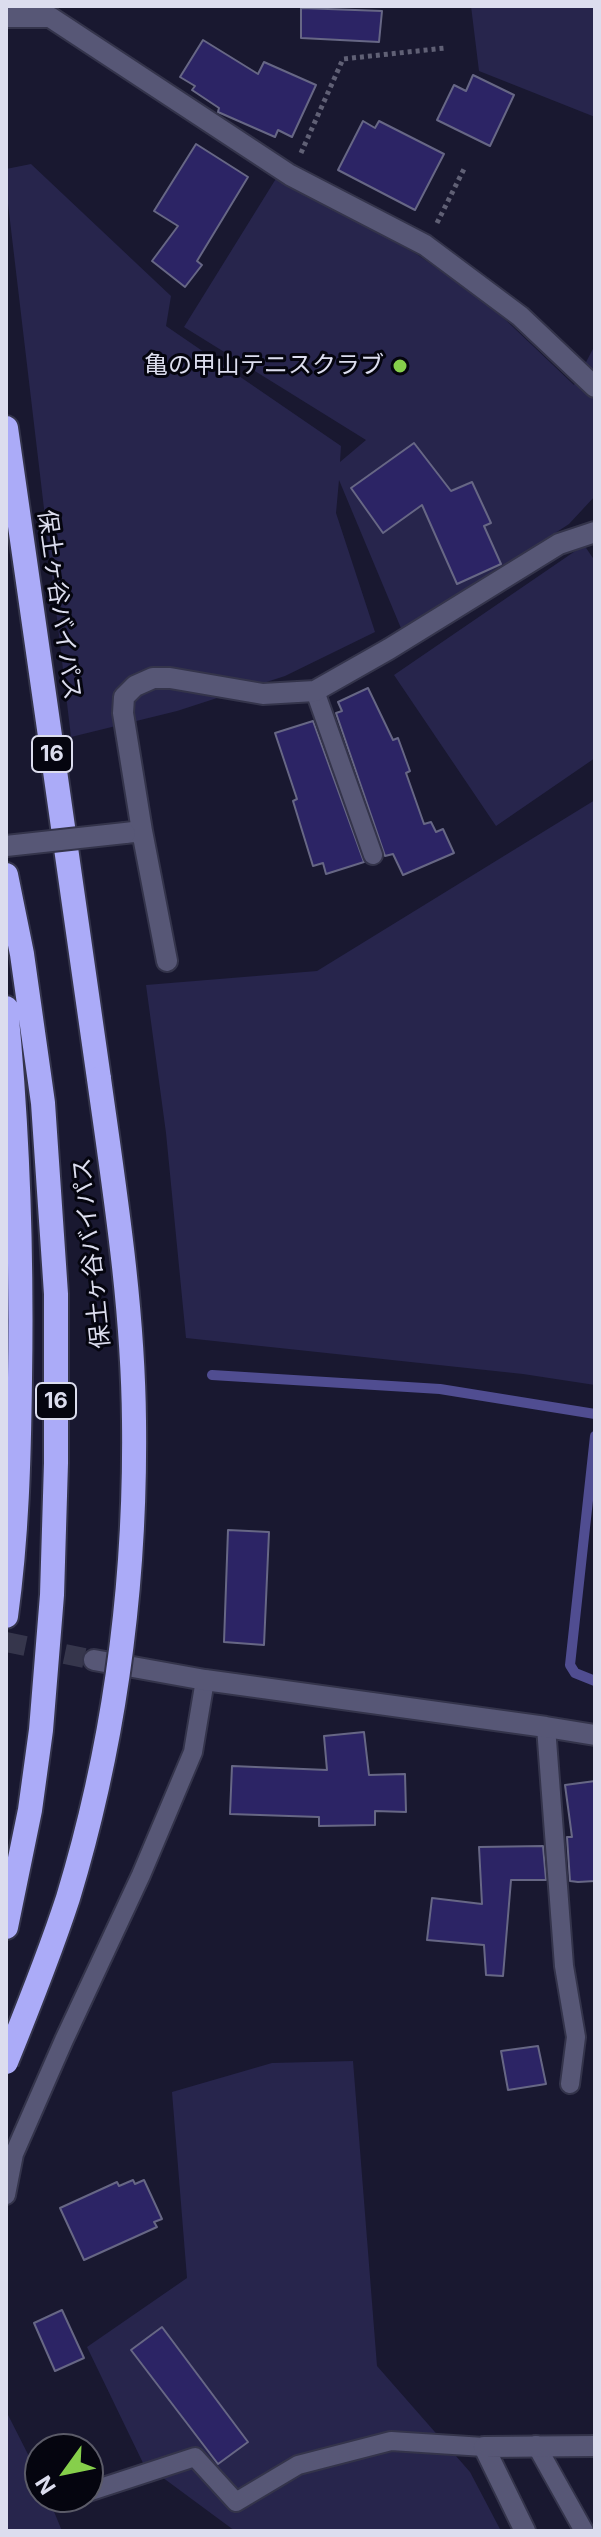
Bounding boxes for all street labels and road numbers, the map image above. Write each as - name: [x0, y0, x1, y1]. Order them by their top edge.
- street label: 保土ヶ谷バイパス: [31, 508, 87, 702]
- road number: 16: [32, 736, 72, 772]
- street label: 保土ヶ谷バイパス: [68, 1156, 116, 1350]
- road number: 16: [36, 1383, 76, 1419]

